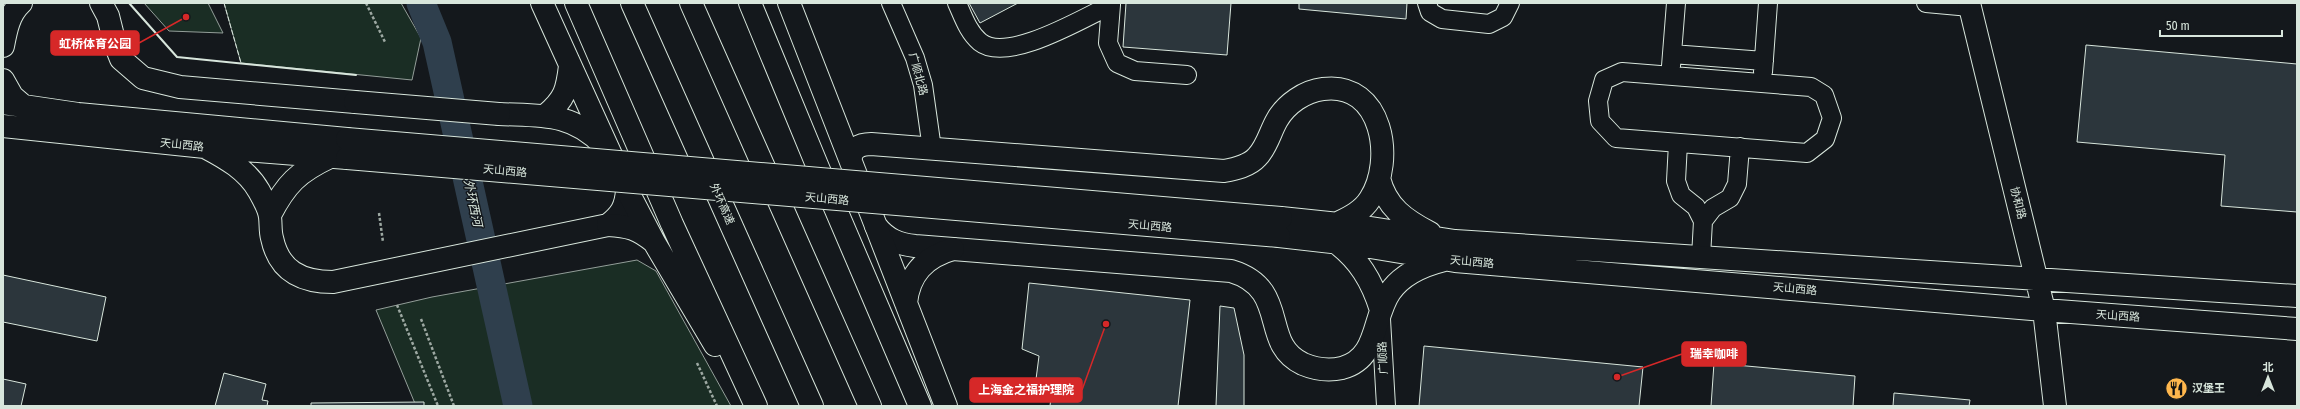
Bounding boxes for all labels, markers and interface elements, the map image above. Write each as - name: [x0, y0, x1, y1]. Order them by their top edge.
- scale bar: [2160, 12, 2282, 38]
- text: 50 m: [2166, 19, 2190, 33]
- callout: 虹桥体育公园: [51, 31, 139, 55]
- text: 虹桥体育公园: [59, 37, 131, 51]
- street label: 广顺北路: [906, 51, 930, 97]
- street label: 天山西路: [159, 136, 205, 154]
- street label: 天山西路: [483, 163, 527, 179]
- water label: 外环西河: [461, 178, 485, 230]
- street label: 外环高速: [707, 181, 737, 227]
- street label: 协和路: [2008, 185, 2028, 221]
- street label: 天山西路: [805, 191, 849, 207]
- street label: 天山西路: [1128, 218, 1172, 234]
- street label: 天山西路: [1450, 254, 1494, 270]
- street label: 天山西路: [1773, 281, 1817, 297]
- street label: 天山西路: [2096, 308, 2140, 324]
- street label: 广顺路: [1376, 341, 1390, 375]
- callout: 瑞幸咖啡: [1682, 342, 1746, 366]
- text: 瑞幸咖啡: [1690, 347, 1738, 361]
- north arrow: [2248, 357, 2288, 397]
- text: 北: [2263, 361, 2274, 374]
- restaurant icon: 汉堡王: [2164, 375, 2190, 401]
- callout: 上海金之福护理院: [970, 378, 1082, 402]
- place label: 汉堡王: [2192, 382, 2225, 395]
- text: 上海金之福护理院: [978, 383, 1074, 397]

